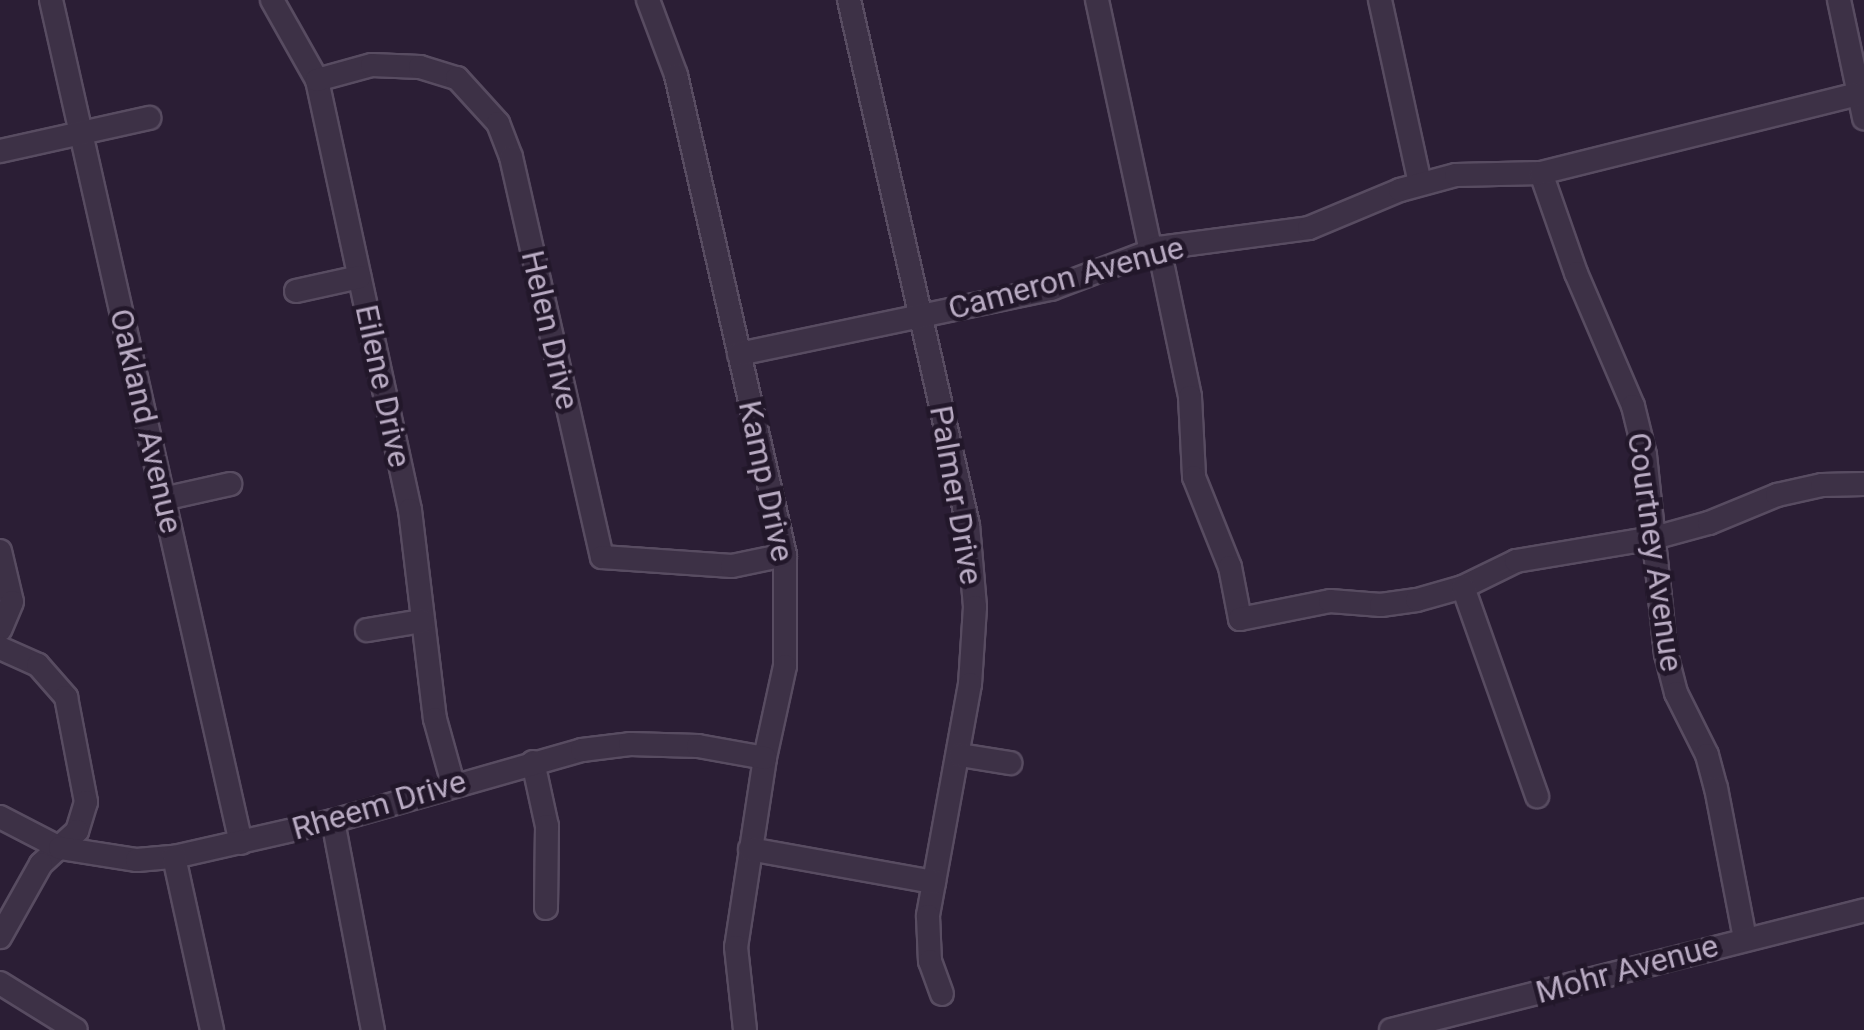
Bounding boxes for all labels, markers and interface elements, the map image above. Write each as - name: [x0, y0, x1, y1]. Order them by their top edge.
- street label: Cameron Avenue: [944, 228, 1188, 328]
- street label: Helen Drive: [513, 247, 587, 413]
- street label: Eilene Drive: [347, 301, 419, 471]
- street label: Oakland Avenue: [102, 305, 190, 537]
- street label: Kamp Drive: [730, 397, 802, 565]
- street label: Palmer Drive: [921, 403, 991, 587]
- street label: Courtney Avenue: [1619, 430, 1691, 674]
- street label: Rheem Drive: [288, 762, 470, 848]
- street label: Mohr Avenue: [1532, 926, 1722, 1012]

